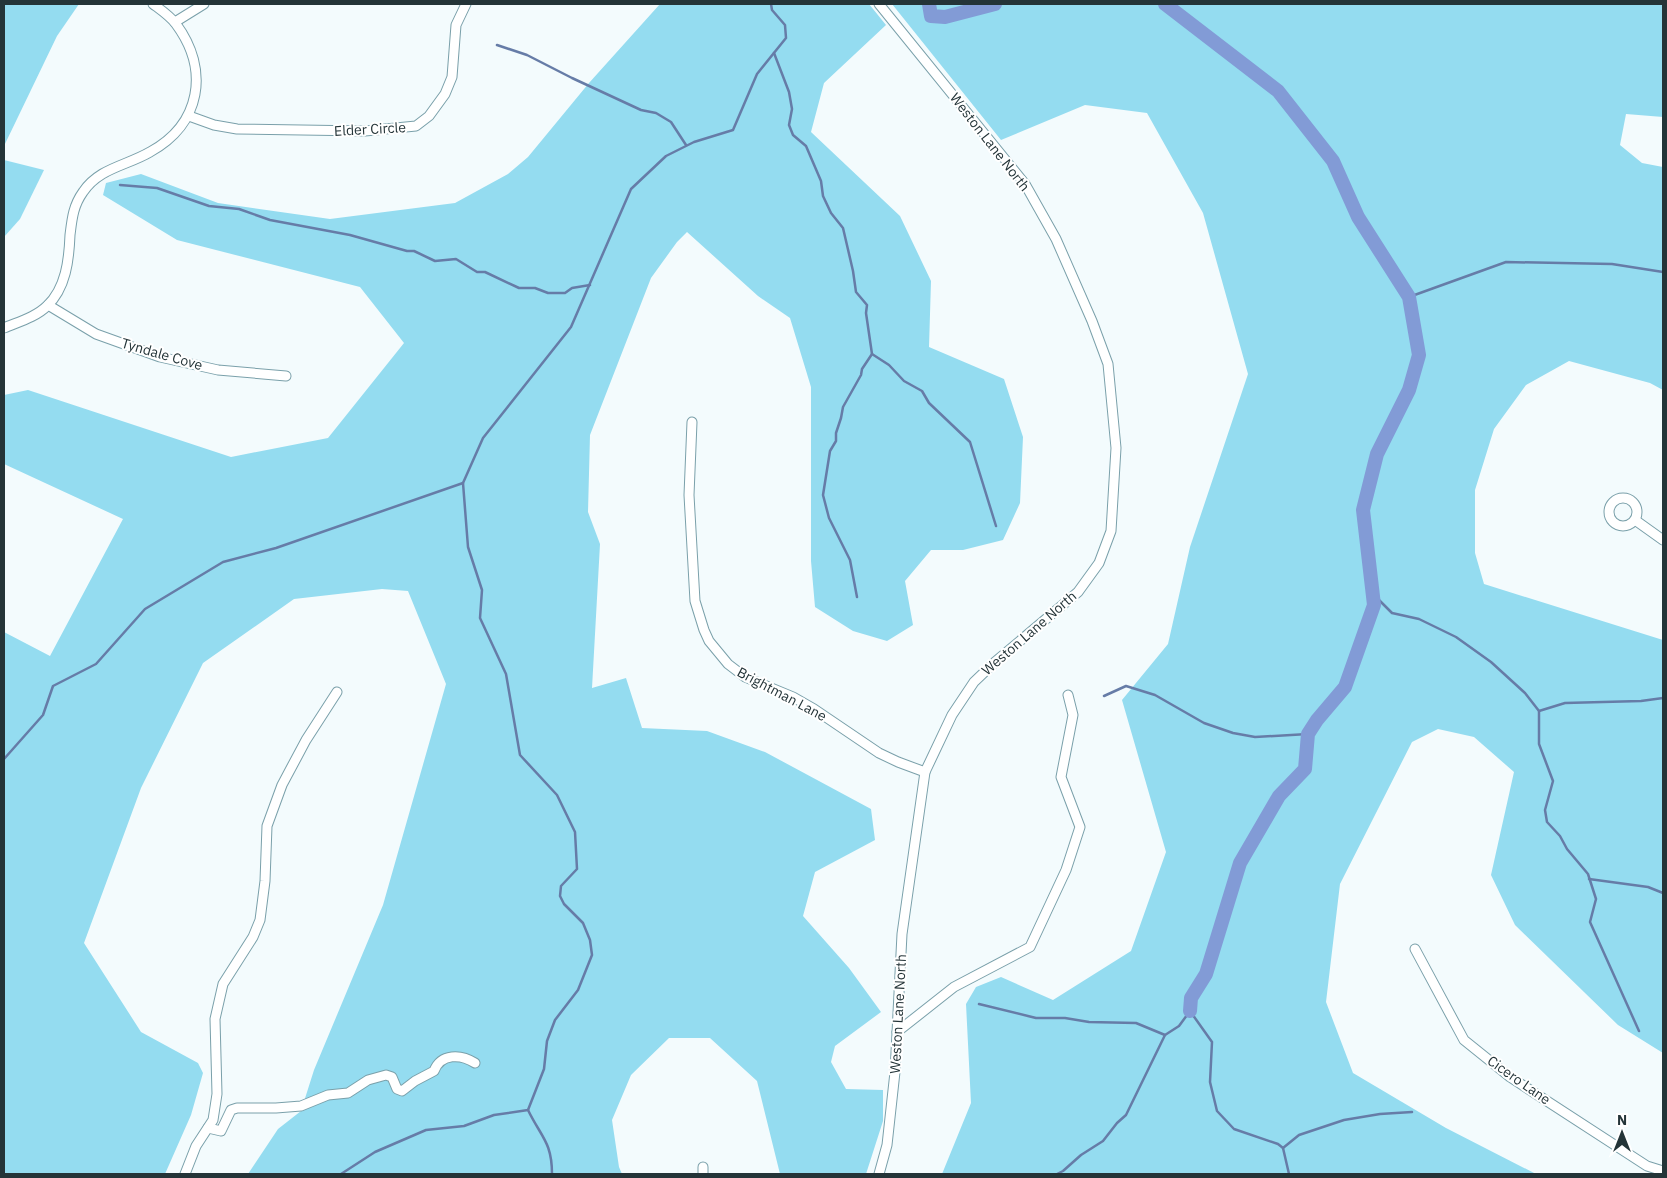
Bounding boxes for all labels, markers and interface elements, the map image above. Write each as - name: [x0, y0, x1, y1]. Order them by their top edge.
- street label: Weston Lane North: [946, 89, 1034, 195]
- street label: Elder Circle: [334, 118, 407, 140]
- street label: Tyndale Cove: [119, 334, 205, 374]
- street label: Weston Lane North: [978, 587, 1080, 679]
- street label: Brightman Lane: [734, 663, 830, 725]
- street label: Weston Lane North: [886, 954, 910, 1074]
- street label: Cicero Lane: [1484, 1052, 1554, 1109]
- north arrow: [1597, 1108, 1647, 1158]
- text: N: [1617, 1111, 1627, 1129]

